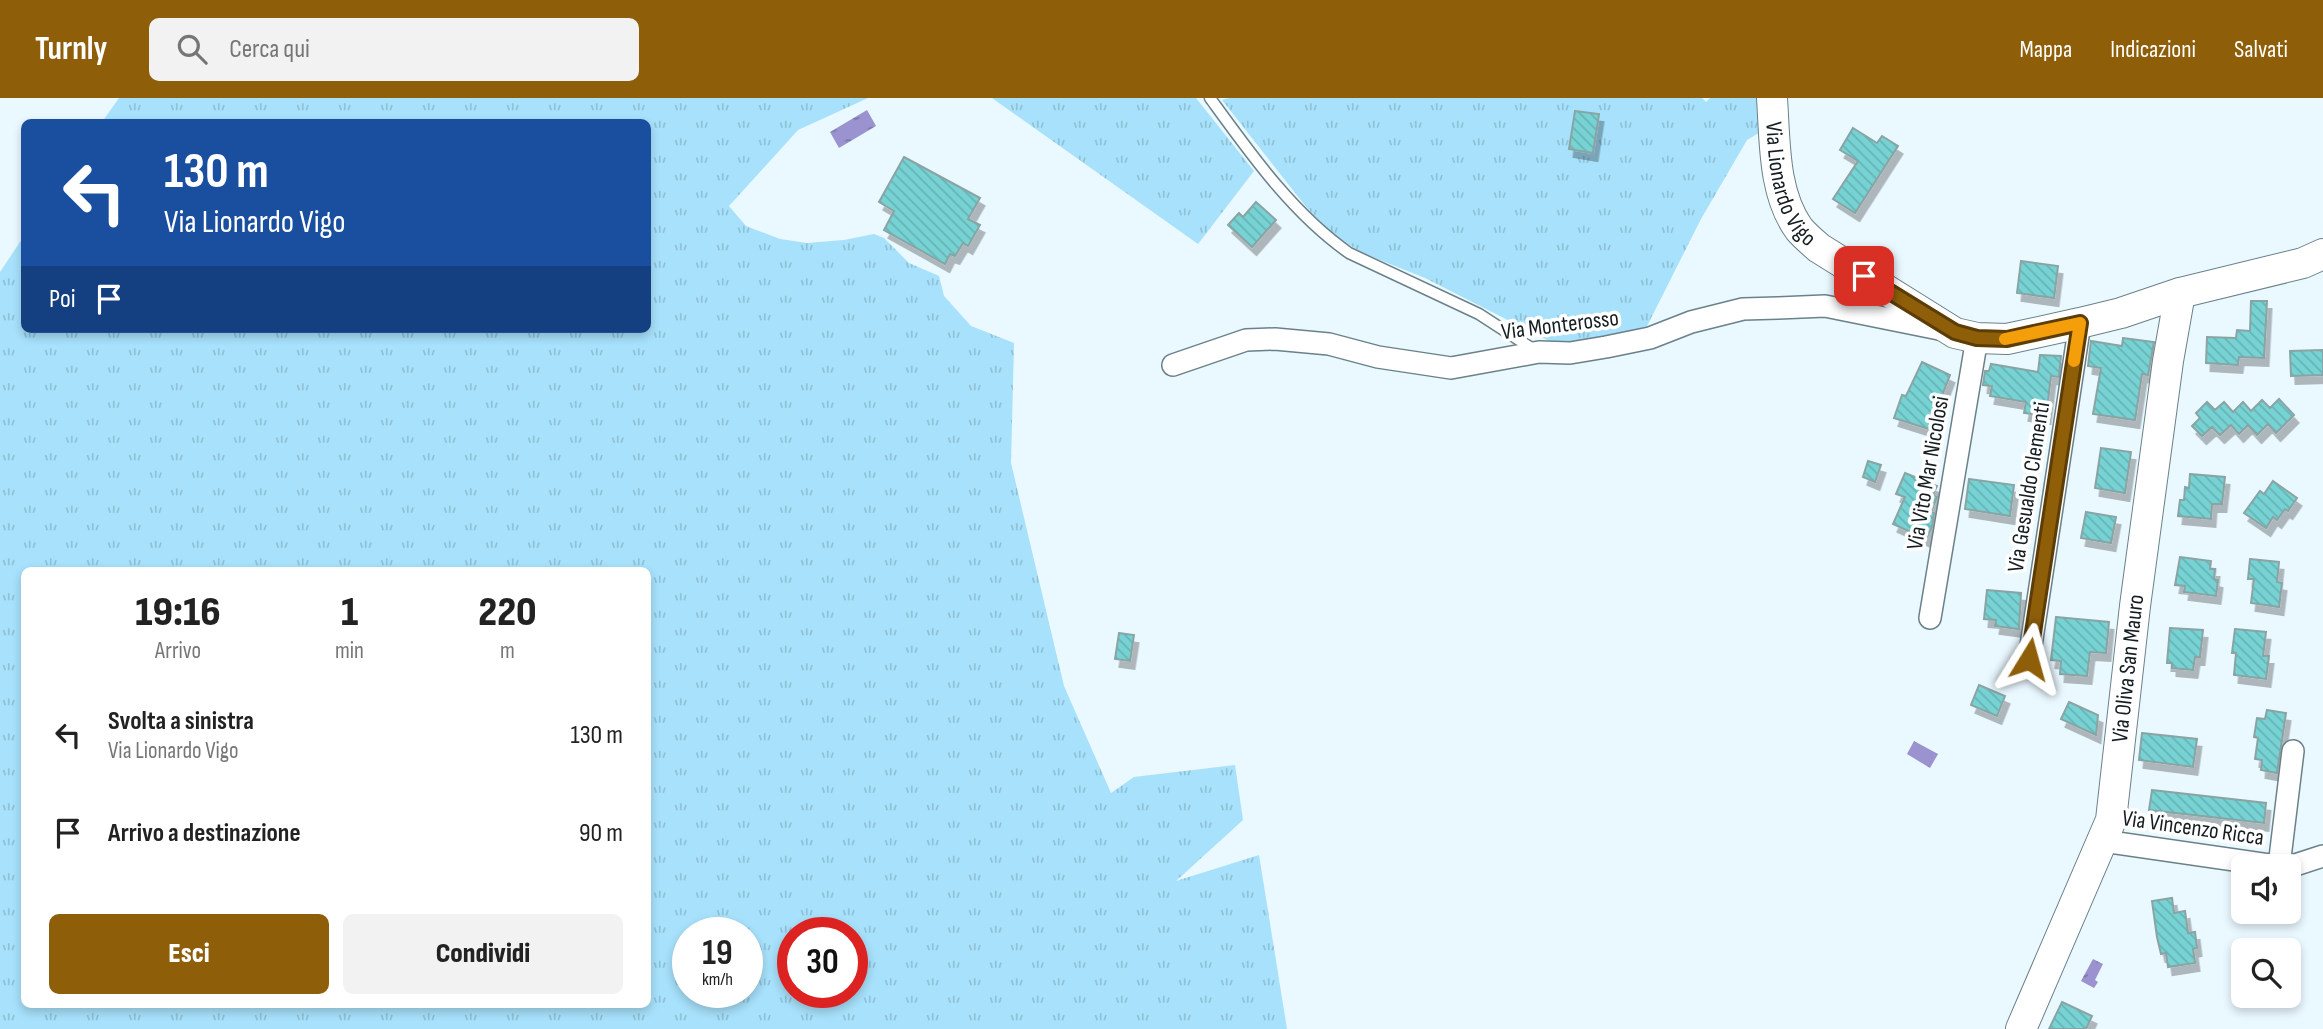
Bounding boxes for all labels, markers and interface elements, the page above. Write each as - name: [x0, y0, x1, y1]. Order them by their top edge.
- search box: [149, 18, 639, 81]
- text: Turnly: [35, 29, 107, 69]
- icon: search: [173, 30, 211, 68]
- text: Cerca qui: [229, 34, 310, 65]
- text: Mappa: [2020, 35, 2072, 64]
- text: Indicazioni: [2110, 35, 2196, 64]
- text: Salvati: [2234, 35, 2288, 64]
- street label: Via Lionardo Vigo: [1759, 121, 1822, 252]
- text: 130 m: [164, 143, 269, 202]
- icon: left: [49, 147, 140, 238]
- text: Via Lionardo Vigo: [164, 203, 346, 242]
- pin: [1834, 246, 1894, 306]
- icon: arrive: [1845, 257, 1883, 295]
- icon: arrive: [90, 280, 128, 318]
- text: Poi: [49, 284, 76, 315]
- street label: Via Monterosso: [1500, 304, 1620, 346]
- street label: Via Vito Mar Nicolosi: [1901, 394, 1955, 552]
- street label: Via Gesualdo Clementi: [2002, 400, 2056, 574]
- text: 19:16: [135, 587, 221, 638]
- text: 1: [341, 587, 358, 638]
- text: 220: [478, 587, 537, 638]
- street label: Via Oliva San Mauro: [2106, 593, 2150, 744]
- position arrow: [1992, 622, 2066, 696]
- text: Arrivo: [155, 637, 201, 665]
- text: min: [335, 637, 364, 665]
- text: m: [500, 637, 515, 665]
- text: Svolta a sinistra: [108, 706, 254, 737]
- icon: left: [49, 716, 87, 754]
- text: 130 m: [571, 720, 623, 751]
- text: Via Lionardo Vigo: [108, 737, 238, 765]
- street label: Via Vincenzo Ricca: [2120, 804, 2266, 852]
- icon: arrive: [49, 814, 87, 852]
- text: Arrivo a destinazione: [108, 818, 301, 849]
- text: 90 m: [579, 818, 623, 849]
- map controls: [2231, 854, 2301, 1008]
- button: sound: [2231, 854, 2301, 924]
- button: Esci: [49, 914, 329, 994]
- button: Condividi: [343, 914, 623, 994]
- speed limit sign: 30: [777, 917, 868, 1008]
- text: 19: [702, 932, 733, 975]
- button: search: [2231, 938, 2301, 1008]
- text: km/h: [702, 969, 733, 990]

